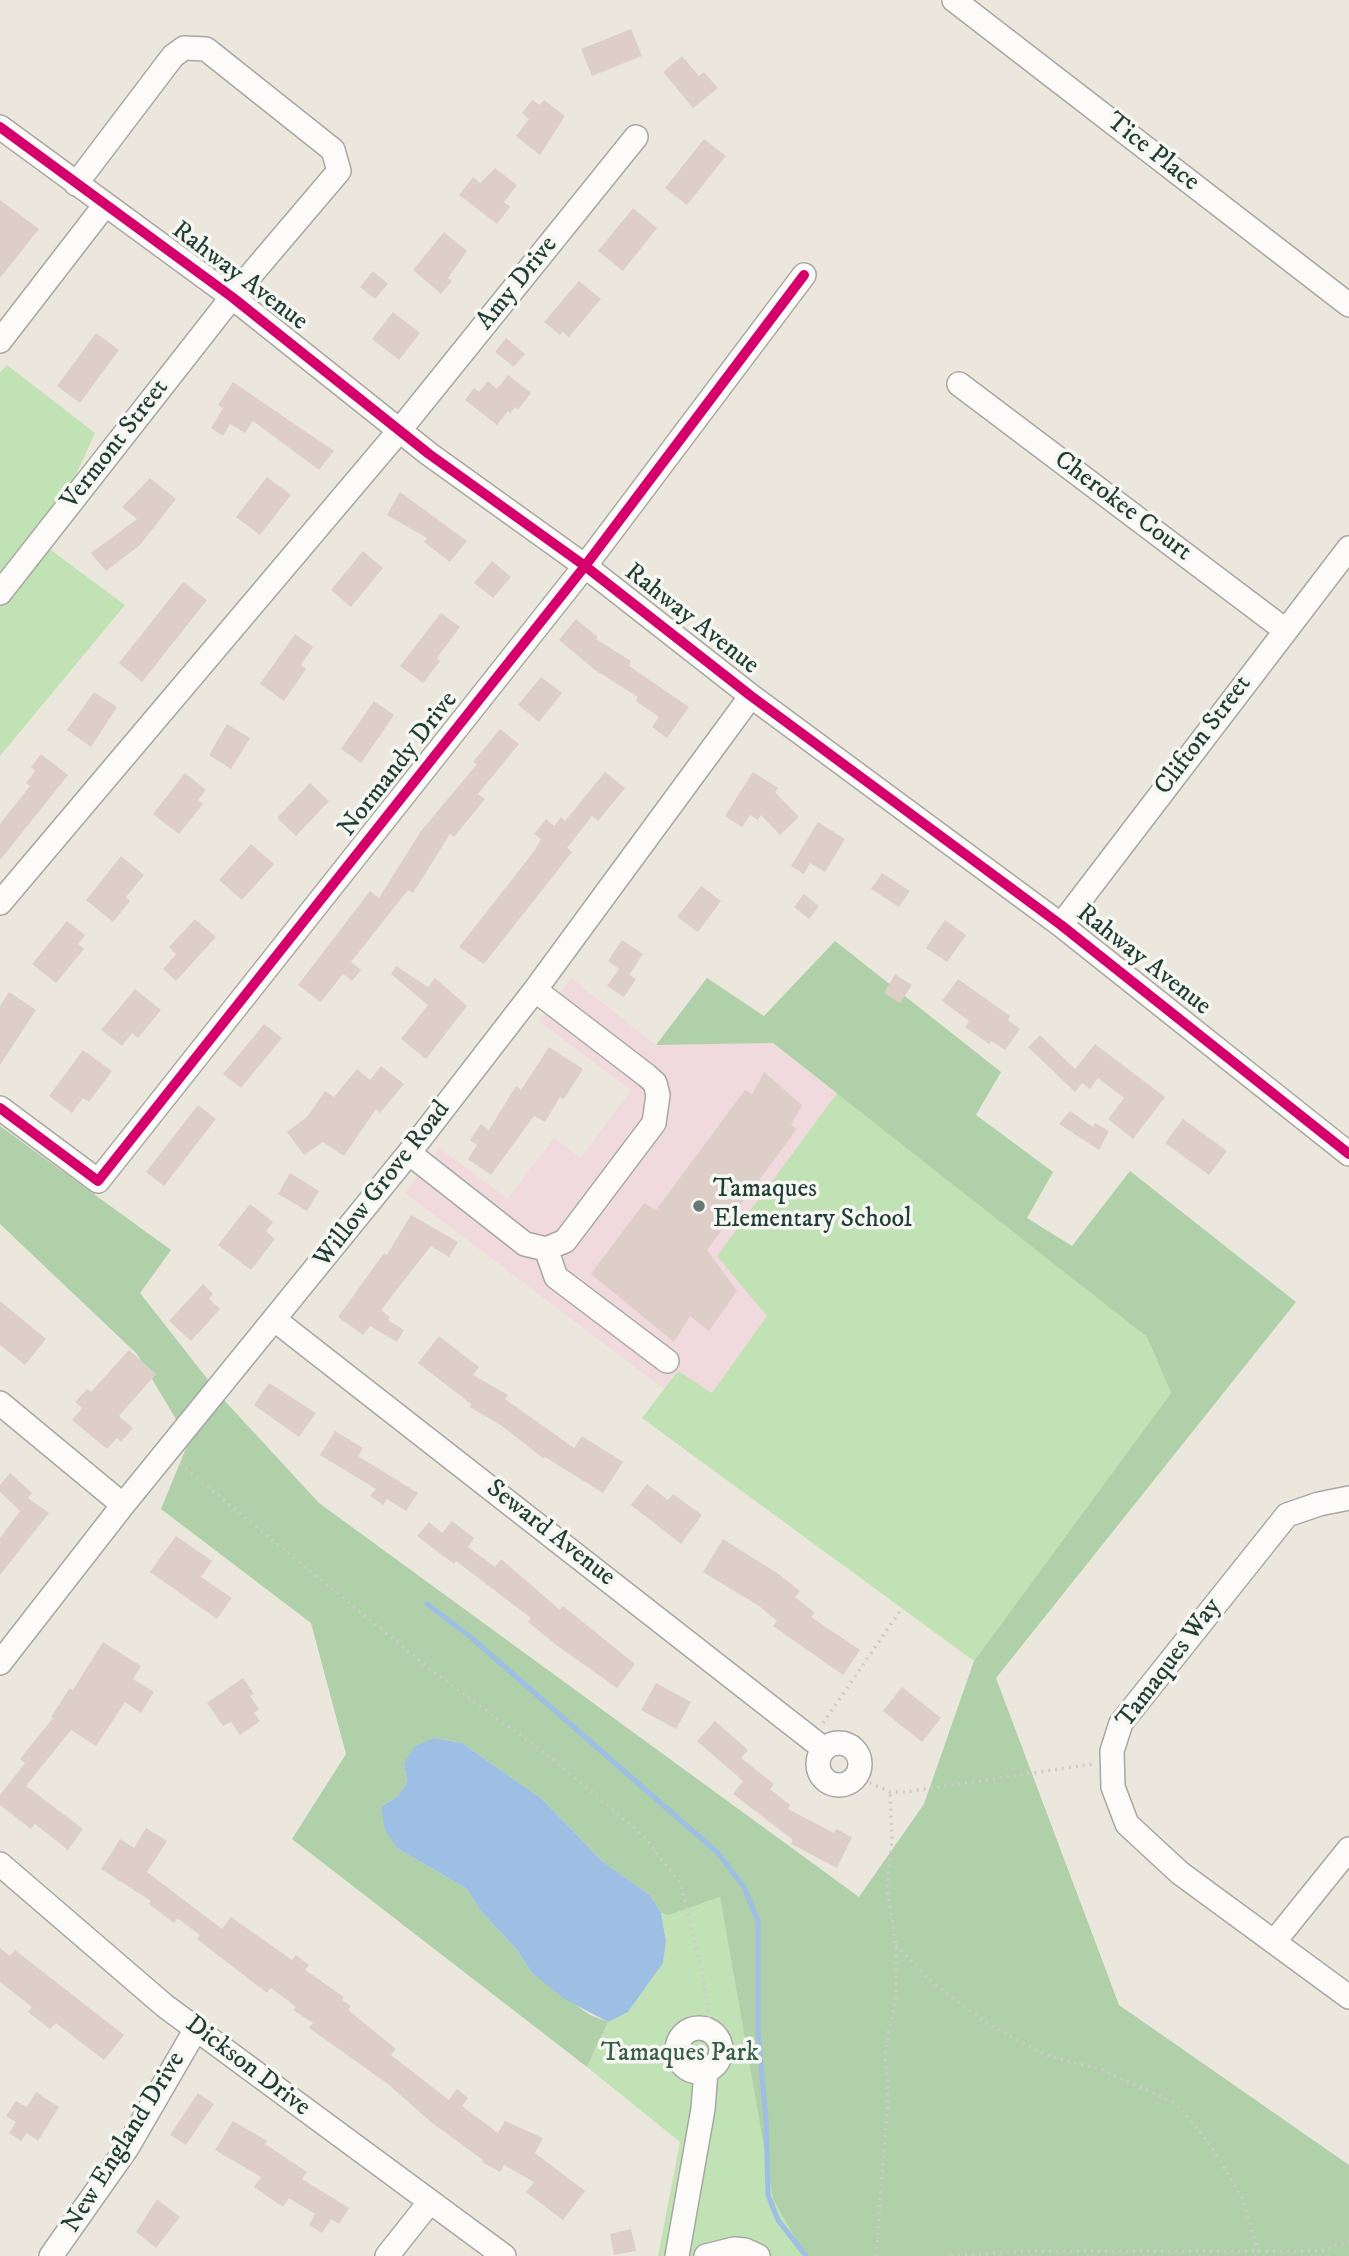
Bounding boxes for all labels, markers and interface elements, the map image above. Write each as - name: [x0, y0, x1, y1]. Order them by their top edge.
- street label: Tice Place: [1099, 107, 1205, 199]
- street label: Rahway Avenue: [165, 216, 313, 338]
- street label: Amy Drive: [471, 231, 565, 337]
- street label: Vermont Street: [56, 374, 176, 516]
- street label: Cherokee Court: [1047, 445, 1197, 569]
- street label: Rahway Avenue: [617, 558, 765, 682]
- street label: Clifton Street: [1149, 670, 1259, 802]
- street label: Normandy Drive: [333, 686, 465, 844]
- street label: Rahway Avenue: [1069, 899, 1217, 1023]
- street label: Willow Grove Road: [308, 1095, 458, 1275]
- place label: Tamaques Elementary School: [713, 1175, 912, 1236]
- marker: Tamaques Elementary School: [691, 1198, 707, 1214]
- street label: Seward Avenue: [479, 1474, 621, 1594]
- street label: Tamaques Way: [1111, 1593, 1229, 1735]
- street label: Dickson Drive: [178, 2010, 316, 2124]
- park label: Tamaques Park: [601, 2039, 759, 2071]
- street label: New England Drive: [57, 2047, 193, 2239]

